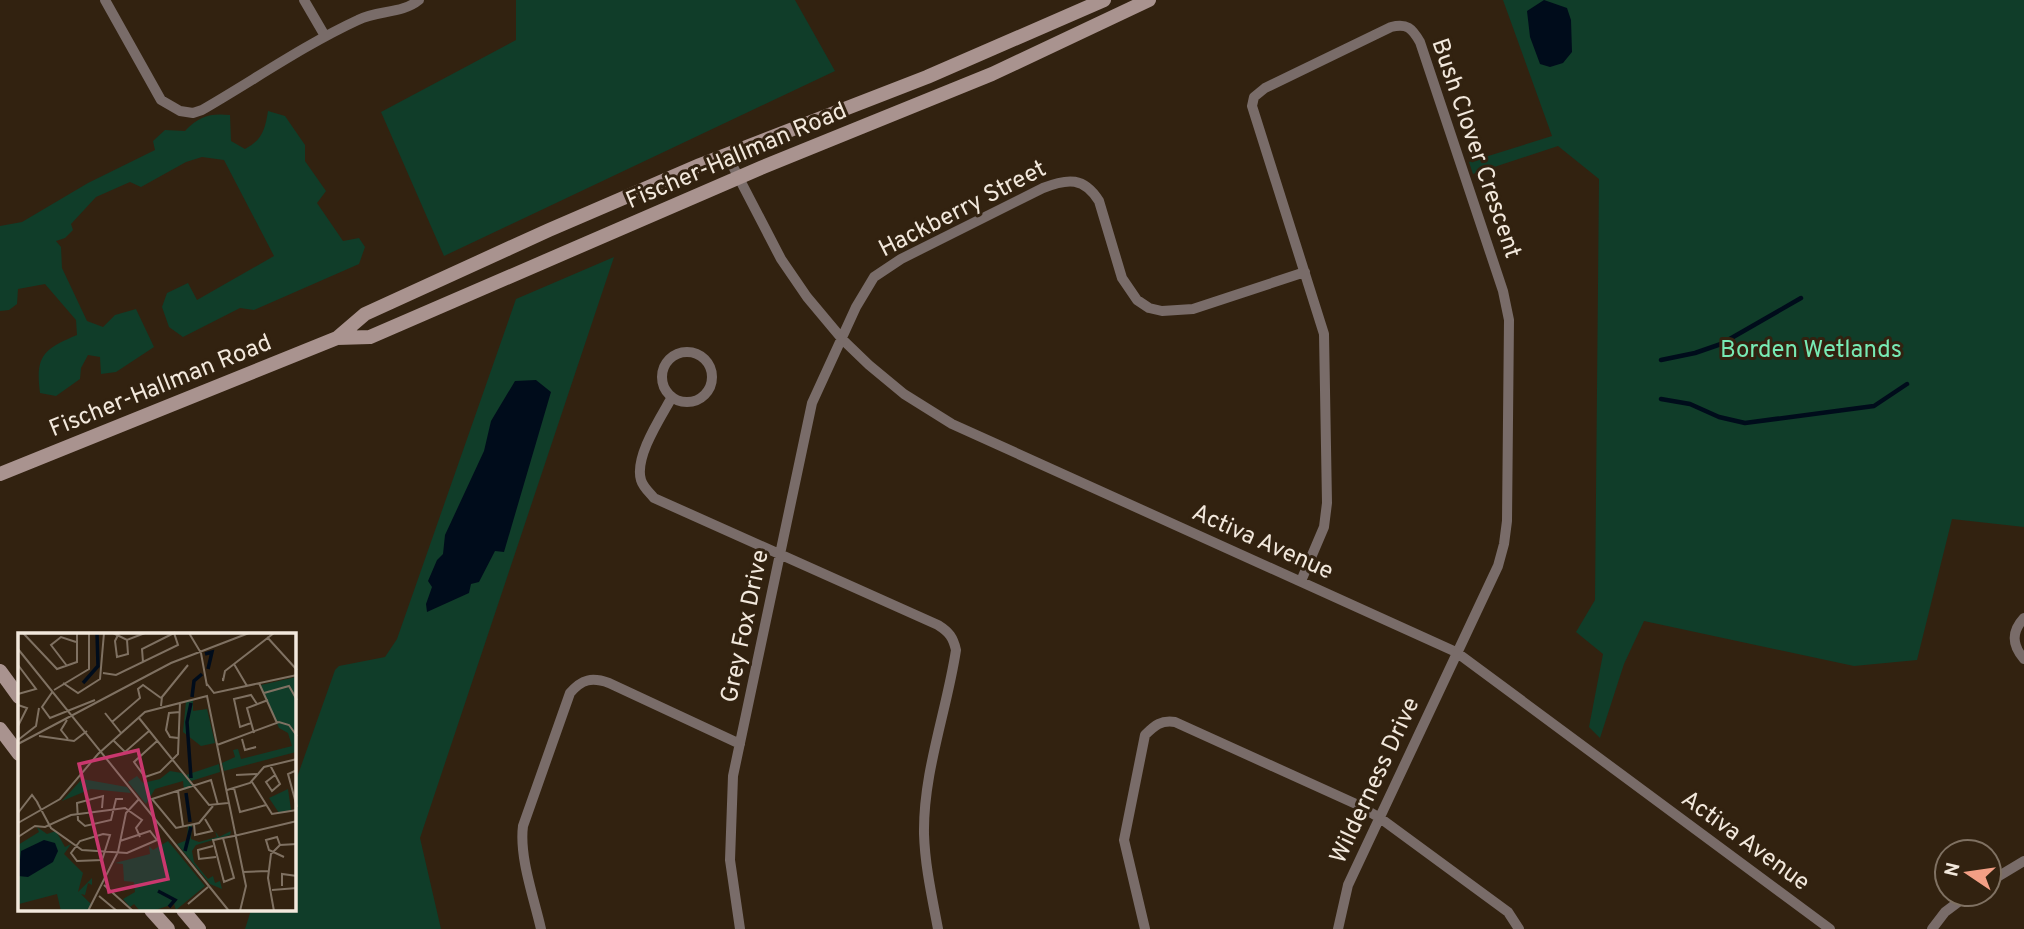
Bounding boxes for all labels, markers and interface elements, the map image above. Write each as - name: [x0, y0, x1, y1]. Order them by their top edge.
- street label: Bush Clover Crescent: [1423, 35, 1527, 263]
- street label: Fischer-Hallman Road: [622, 97, 852, 217]
- street label: Hackberry Street: [874, 155, 1052, 265]
- street label: Fischer-Hallman Road: [45, 329, 276, 445]
- park label: Borden Wetlands: [1720, 336, 1902, 366]
- street label: Activa Avenue: [1187, 498, 1338, 587]
- street label: Grey Fox Drive: [715, 547, 777, 706]
- inset map: [18, 633, 296, 912]
- street label: Wilderness Drive: [1324, 693, 1427, 869]
- street label: Activa Avenue: [1675, 785, 1815, 898]
- north arrow: [1933, 838, 2003, 908]
- text: N: [1940, 860, 1967, 879]

